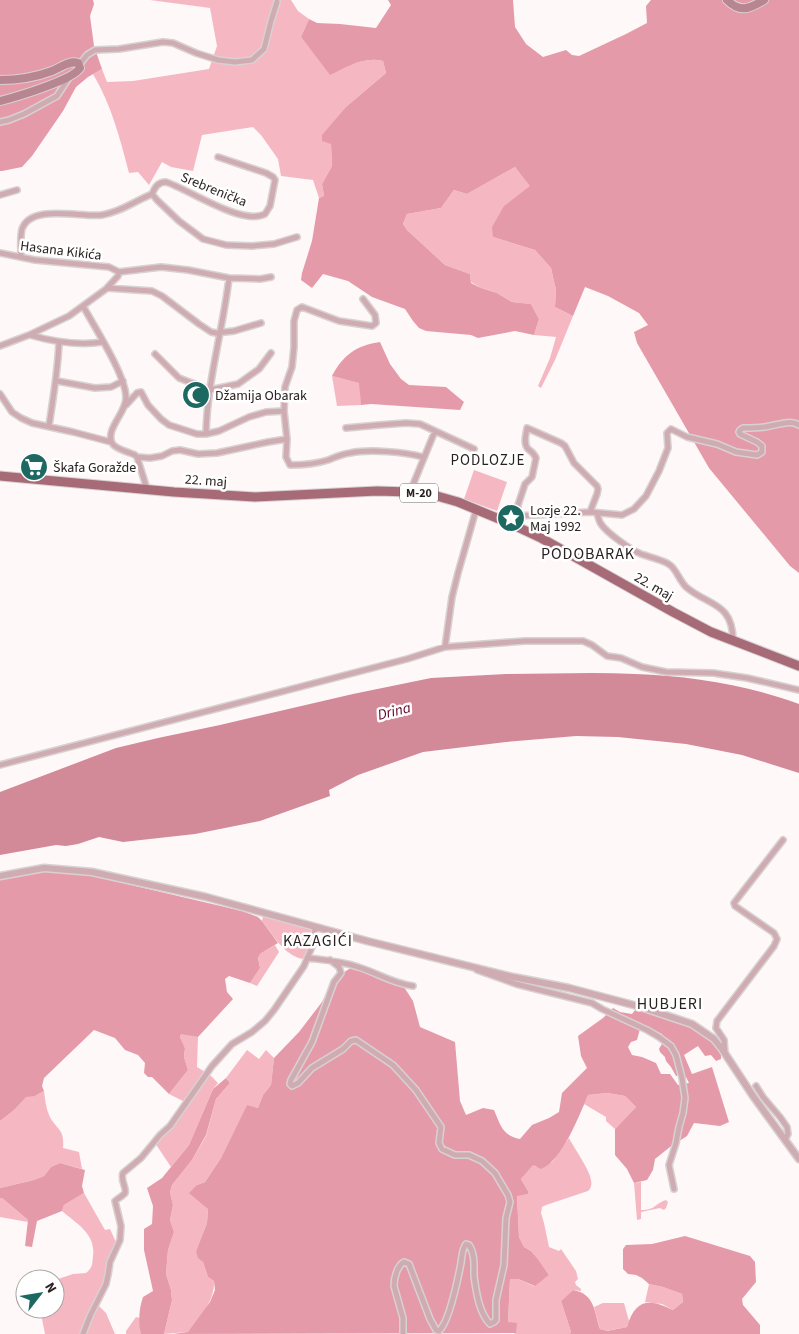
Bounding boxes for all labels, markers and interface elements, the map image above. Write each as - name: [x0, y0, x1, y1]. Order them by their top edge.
- street label: Srebrenička: [177, 168, 250, 212]
- street label: Hasana Kikića: [19, 236, 103, 266]
- mosque icon: Džamija Obarak: [181, 380, 211, 410]
- place label: Džamija Obarak: [215, 386, 307, 406]
- district label: PODLOZJE: [451, 450, 525, 471]
- supermarket icon: Škafa Goražde: [19, 452, 49, 482]
- place label: Škafa Goražde: [53, 458, 136, 478]
- street label: 22. maj: [184, 470, 228, 492]
- road number: M-20: [400, 483, 438, 502]
- place label: Lozje 22. Maj 1992: [530, 501, 581, 537]
- place icon: Lozje 22. Maj 1992: [496, 503, 526, 533]
- district label: PODOBARAK: [541, 543, 635, 565]
- street label: 22. maj: [630, 568, 677, 606]
- water label: Drina: [375, 697, 413, 726]
- district label: KAZAGIĆI: [283, 930, 353, 952]
- district label: HUBJERI: [637, 993, 703, 1015]
- north arrow: [15, 1269, 65, 1319]
- text: N: [39, 1279, 61, 1297]

